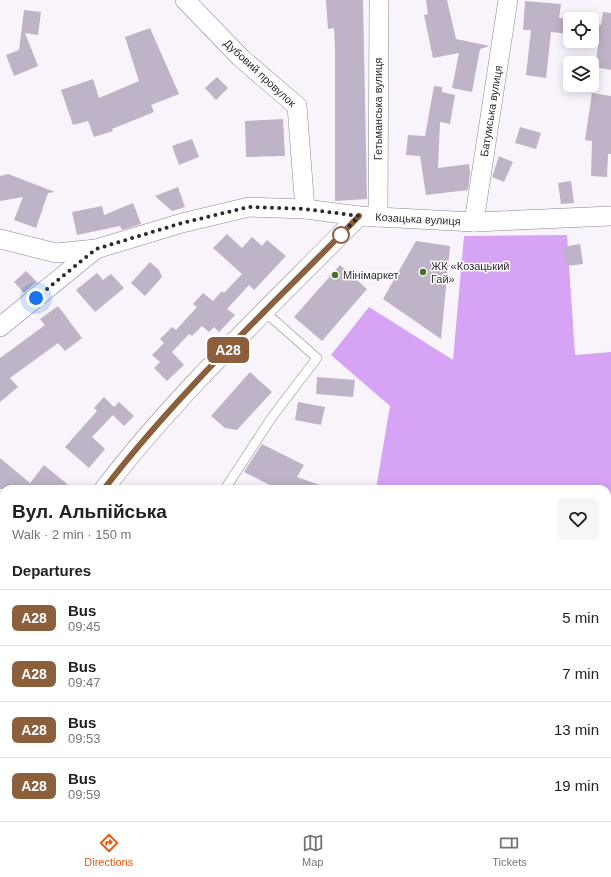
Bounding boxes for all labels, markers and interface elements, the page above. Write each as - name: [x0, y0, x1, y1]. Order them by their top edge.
- map controls: [563, 12, 599, 92]
- button: locate: [563, 12, 599, 48]
- street label: Дубовий провулок: [222, 37, 298, 109]
- button: layers: [563, 56, 599, 92]
- street label: Гетьманська вулиця: [372, 58, 384, 160]
- street label: Батумська вулиця: [478, 64, 504, 158]
- street label: Козацька вулиця: [375, 211, 461, 227]
- unlabelled marker: [332, 226, 350, 244]
- place label: ЖК «Козацький Гай»: [431, 260, 509, 285]
- marker: ЖК «Козацький Гай»: [418, 267, 428, 277]
- place label: Мінімаркет: [343, 269, 399, 281]
- marker: Мінімаркет: [330, 270, 340, 280]
- your location: [26, 288, 46, 308]
- line badge: А28: [205, 337, 251, 363]
- text: А28: [215, 342, 241, 358]
- button: heart: [557, 498, 599, 540]
- text: Вул. Альпійська: [12, 501, 167, 522]
- text: Walk · 2 min · 150 m: [12, 527, 131, 542]
- text: Departures: [12, 562, 91, 579]
- text: Bus: [68, 602, 96, 619]
- text: 5 min: [562, 609, 599, 626]
- text: А28: [21, 610, 47, 626]
- text: 09:45: [68, 619, 101, 634]
- text: Bus: [68, 658, 96, 675]
- text: 7 min: [562, 665, 599, 682]
- text: А28: [21, 666, 47, 682]
- text: 09:47: [68, 675, 101, 690]
- text: Bus: [68, 714, 96, 731]
- text: 13 min: [554, 721, 599, 738]
- text: А28: [21, 722, 47, 738]
- text: 09:53: [68, 731, 101, 746]
- text: Bus: [68, 770, 96, 787]
- text: 19 min: [554, 777, 599, 794]
- text: А28: [21, 778, 47, 794]
- text: 09:59: [68, 787, 101, 802]
- tab: Directions: [84, 832, 133, 868]
- tab: Map: [302, 832, 324, 868]
- tab: Tickets: [492, 832, 527, 868]

